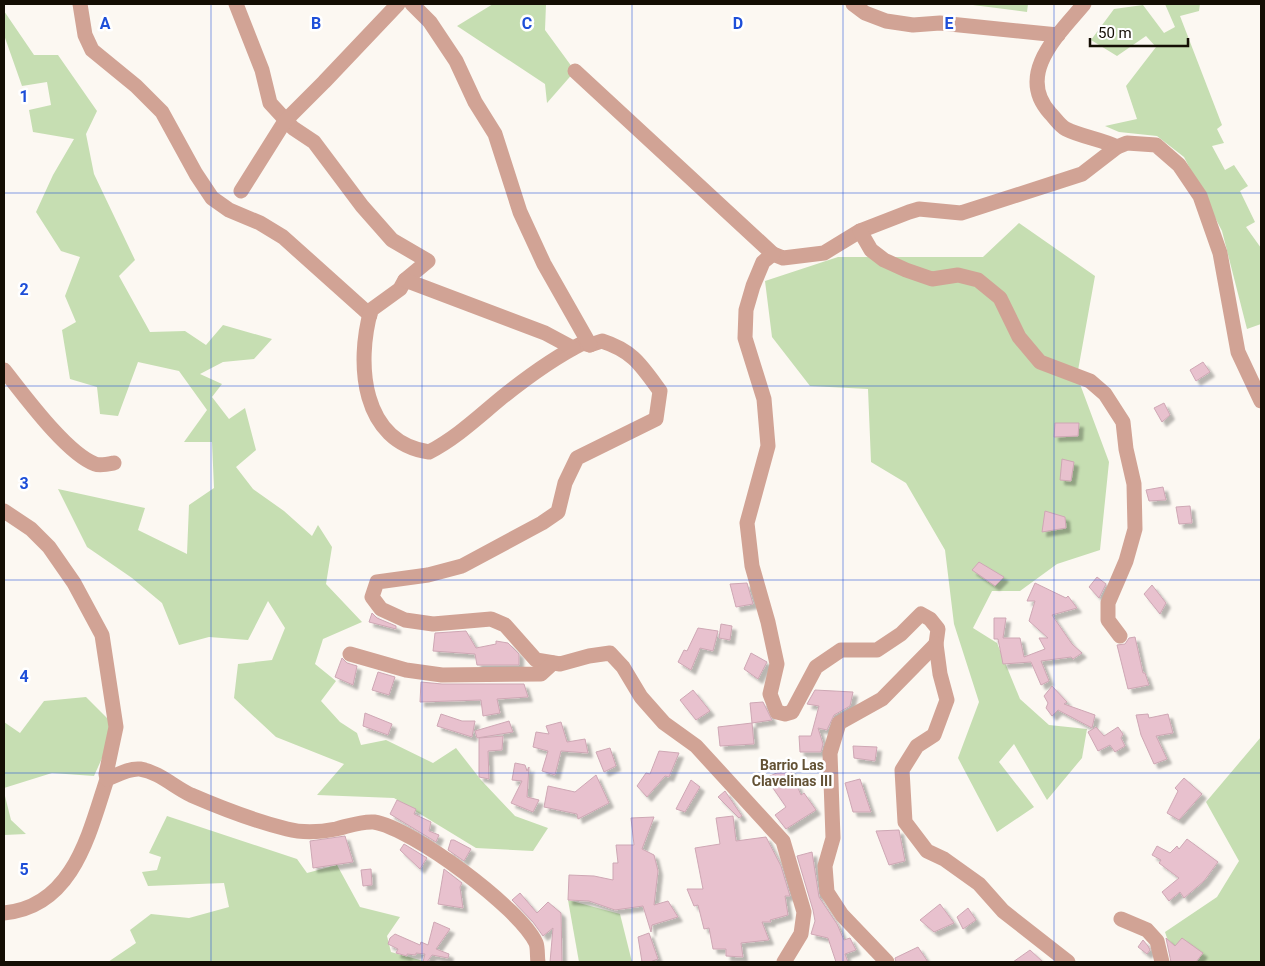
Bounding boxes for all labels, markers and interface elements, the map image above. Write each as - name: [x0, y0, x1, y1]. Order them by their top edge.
- text: A: [100, 14, 111, 33]
- text: B: [311, 14, 321, 33]
- text: C: [522, 14, 532, 33]
- text: D: [733, 14, 743, 33]
- text: E: [945, 14, 954, 33]
- scale bar: [1090, 15, 1188, 47]
- text: 50 m: [1098, 24, 1132, 42]
- text: 1: [19, 87, 29, 106]
- text: 2: [19, 280, 29, 299]
- text: 3: [19, 474, 29, 493]
- text: 4: [19, 667, 29, 686]
- district label: Barrio Las Clavelinas III: [752, 757, 832, 789]
- text: 5: [19, 860, 29, 879]

